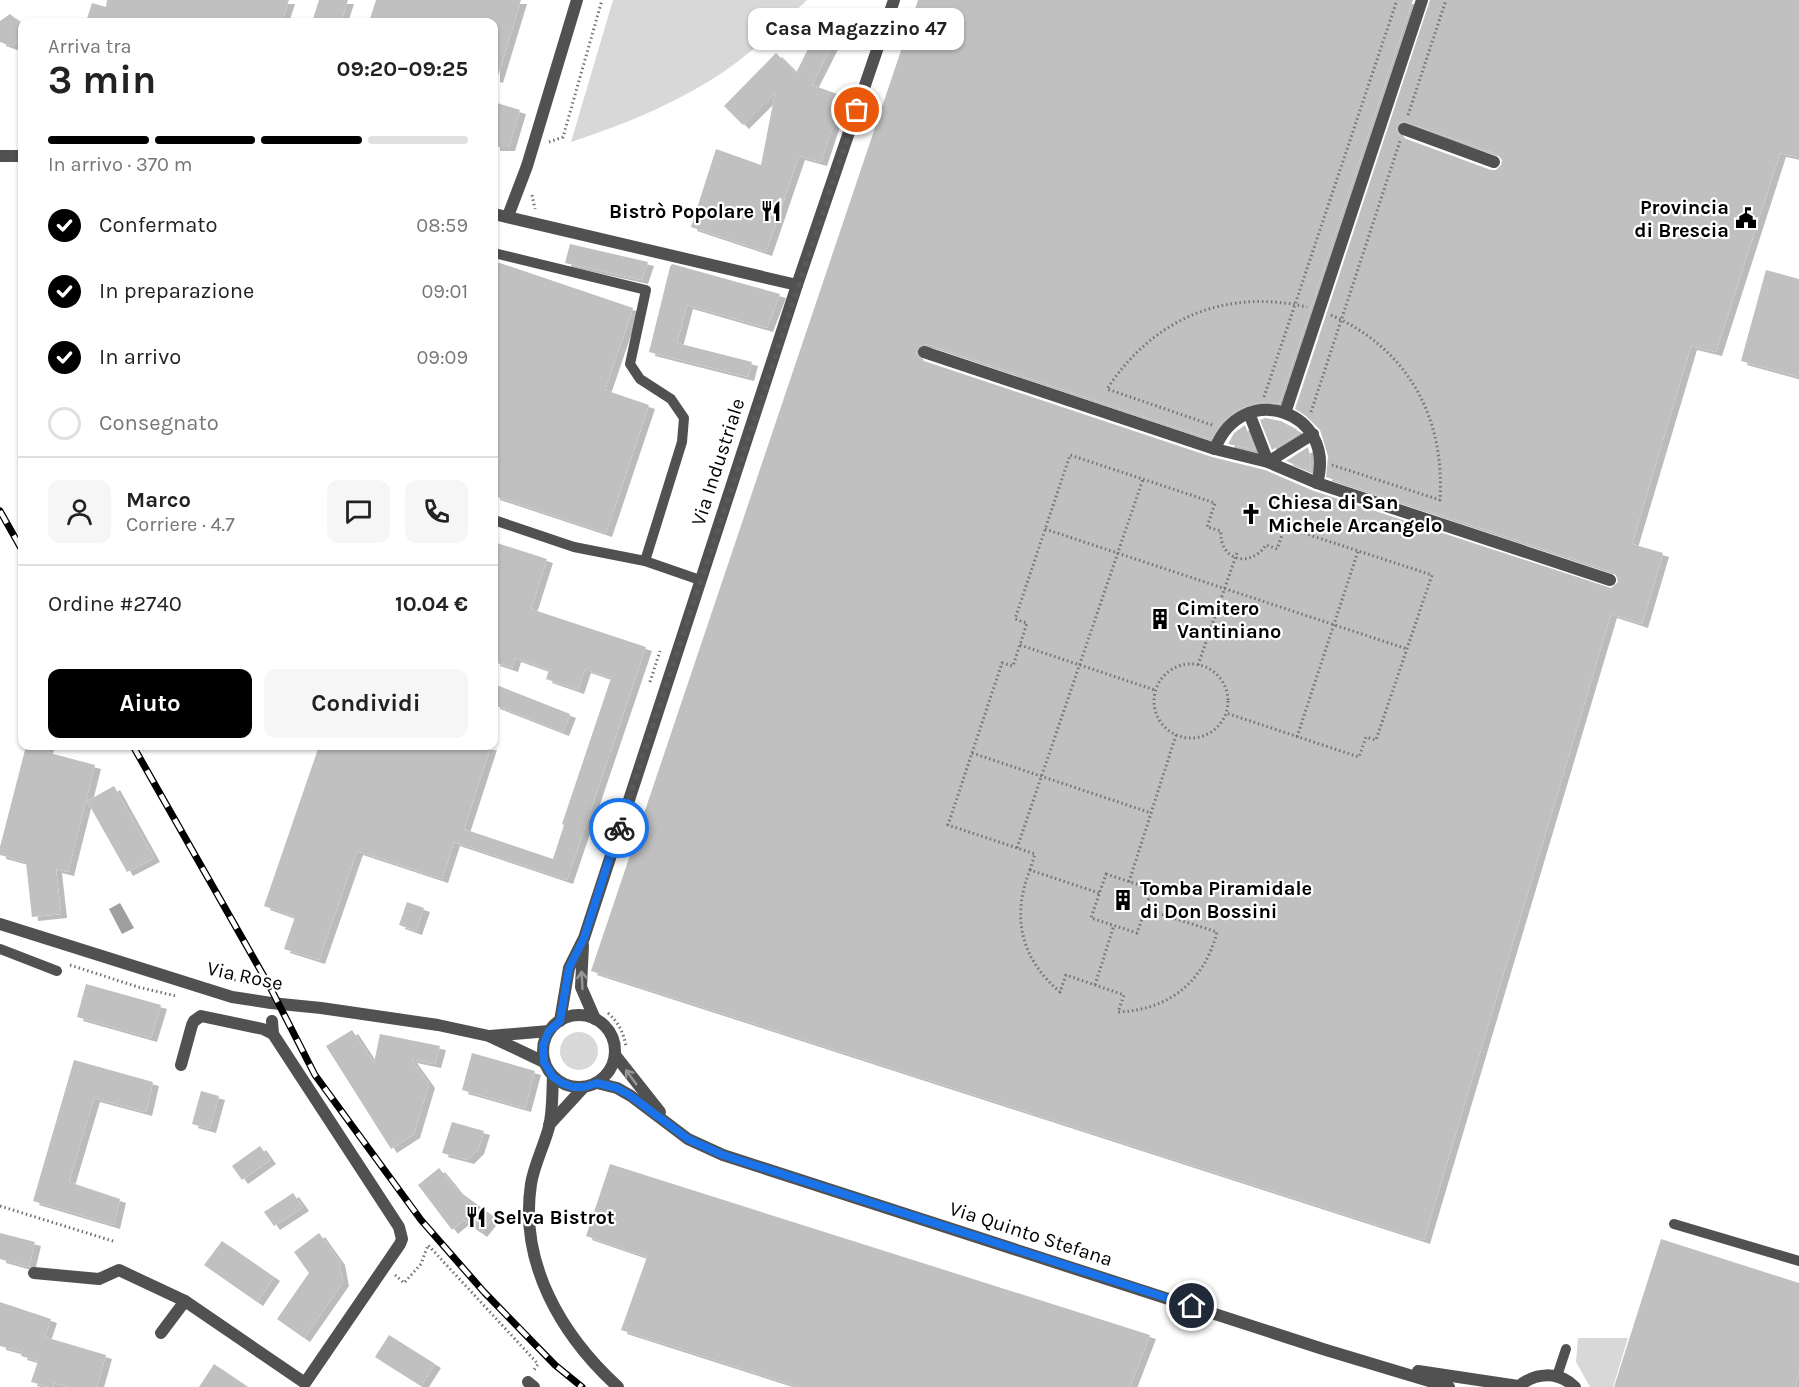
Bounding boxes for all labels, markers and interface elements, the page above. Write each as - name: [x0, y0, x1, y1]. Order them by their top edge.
- callout: Casa Magazzino 47: [749, 8, 965, 50]
- text: Casa Magazzino 47: [765, 17, 947, 40]
- text: Arriva tra: [48, 35, 131, 58]
- text: 09:20–09:25: [337, 56, 468, 82]
- text: 3 min: [48, 57, 156, 103]
- pin: [831, 84, 882, 135]
- icon: bag: [840, 93, 873, 126]
- text: In arrivo · 370 m: [48, 153, 192, 176]
- place label: Provincia di Brescia: [1634, 196, 1729, 242]
- restaurant icon: Bistrò Popolare: [759, 199, 783, 223]
- place label: Bistrò Popolare: [609, 200, 754, 223]
- public building icon: Provincia di Brescia: [1734, 206, 1758, 230]
- icon: check: [48, 209, 81, 242]
- text: Confermato: [99, 212, 218, 238]
- text: 08:59: [416, 214, 468, 237]
- icon: check: [48, 275, 81, 308]
- text: In preparazione: [99, 278, 254, 304]
- text: 09:01: [421, 280, 468, 303]
- icon: check: [48, 341, 81, 374]
- text: In arrivo: [99, 344, 181, 370]
- text: 09:09: [416, 346, 468, 369]
- street label: Via Industriale: [687, 395, 749, 529]
- text: Consegnato: [99, 410, 219, 436]
- button: person: [48, 480, 111, 543]
- button: chat: [327, 480, 390, 543]
- button: phone: [405, 480, 468, 543]
- text: Marco: [126, 487, 191, 513]
- place label: Chiesa di San Michele Arcangelo: [1268, 491, 1442, 537]
- church icon: Chiesa di San Michele Arcangelo: [1239, 502, 1263, 526]
- text: Corriere · 4.7: [126, 513, 235, 536]
- text: Ordine #2740: [48, 591, 182, 617]
- text: 10.04 €: [395, 591, 468, 617]
- place label: Cimitero Vantiniano: [1177, 597, 1281, 643]
- building icon: Cimitero Vantiniano: [1148, 607, 1172, 631]
- button: Aiuto: [48, 669, 252, 738]
- button: Condividi: [264, 669, 468, 738]
- courier: [589, 798, 649, 858]
- icon: bike: [603, 812, 636, 845]
- place label: Tomba Piramidale di Don Bossini: [1140, 877, 1312, 923]
- building icon: Tomba Piramidale di Don Bossini: [1111, 888, 1135, 912]
- street label: Via Rose: [205, 957, 285, 995]
- one-way arrow: [577, 970, 588, 990]
- one-way arrow: [625, 1069, 638, 1085]
- street label: Via Quinto Stefana: [947, 1197, 1115, 1271]
- restaurant icon: Selva Bistrot: [464, 1205, 488, 1229]
- place label: Selva Bistrot: [493, 1206, 615, 1229]
- pin: [1166, 1280, 1217, 1331]
- icon: home: [1175, 1289, 1208, 1322]

